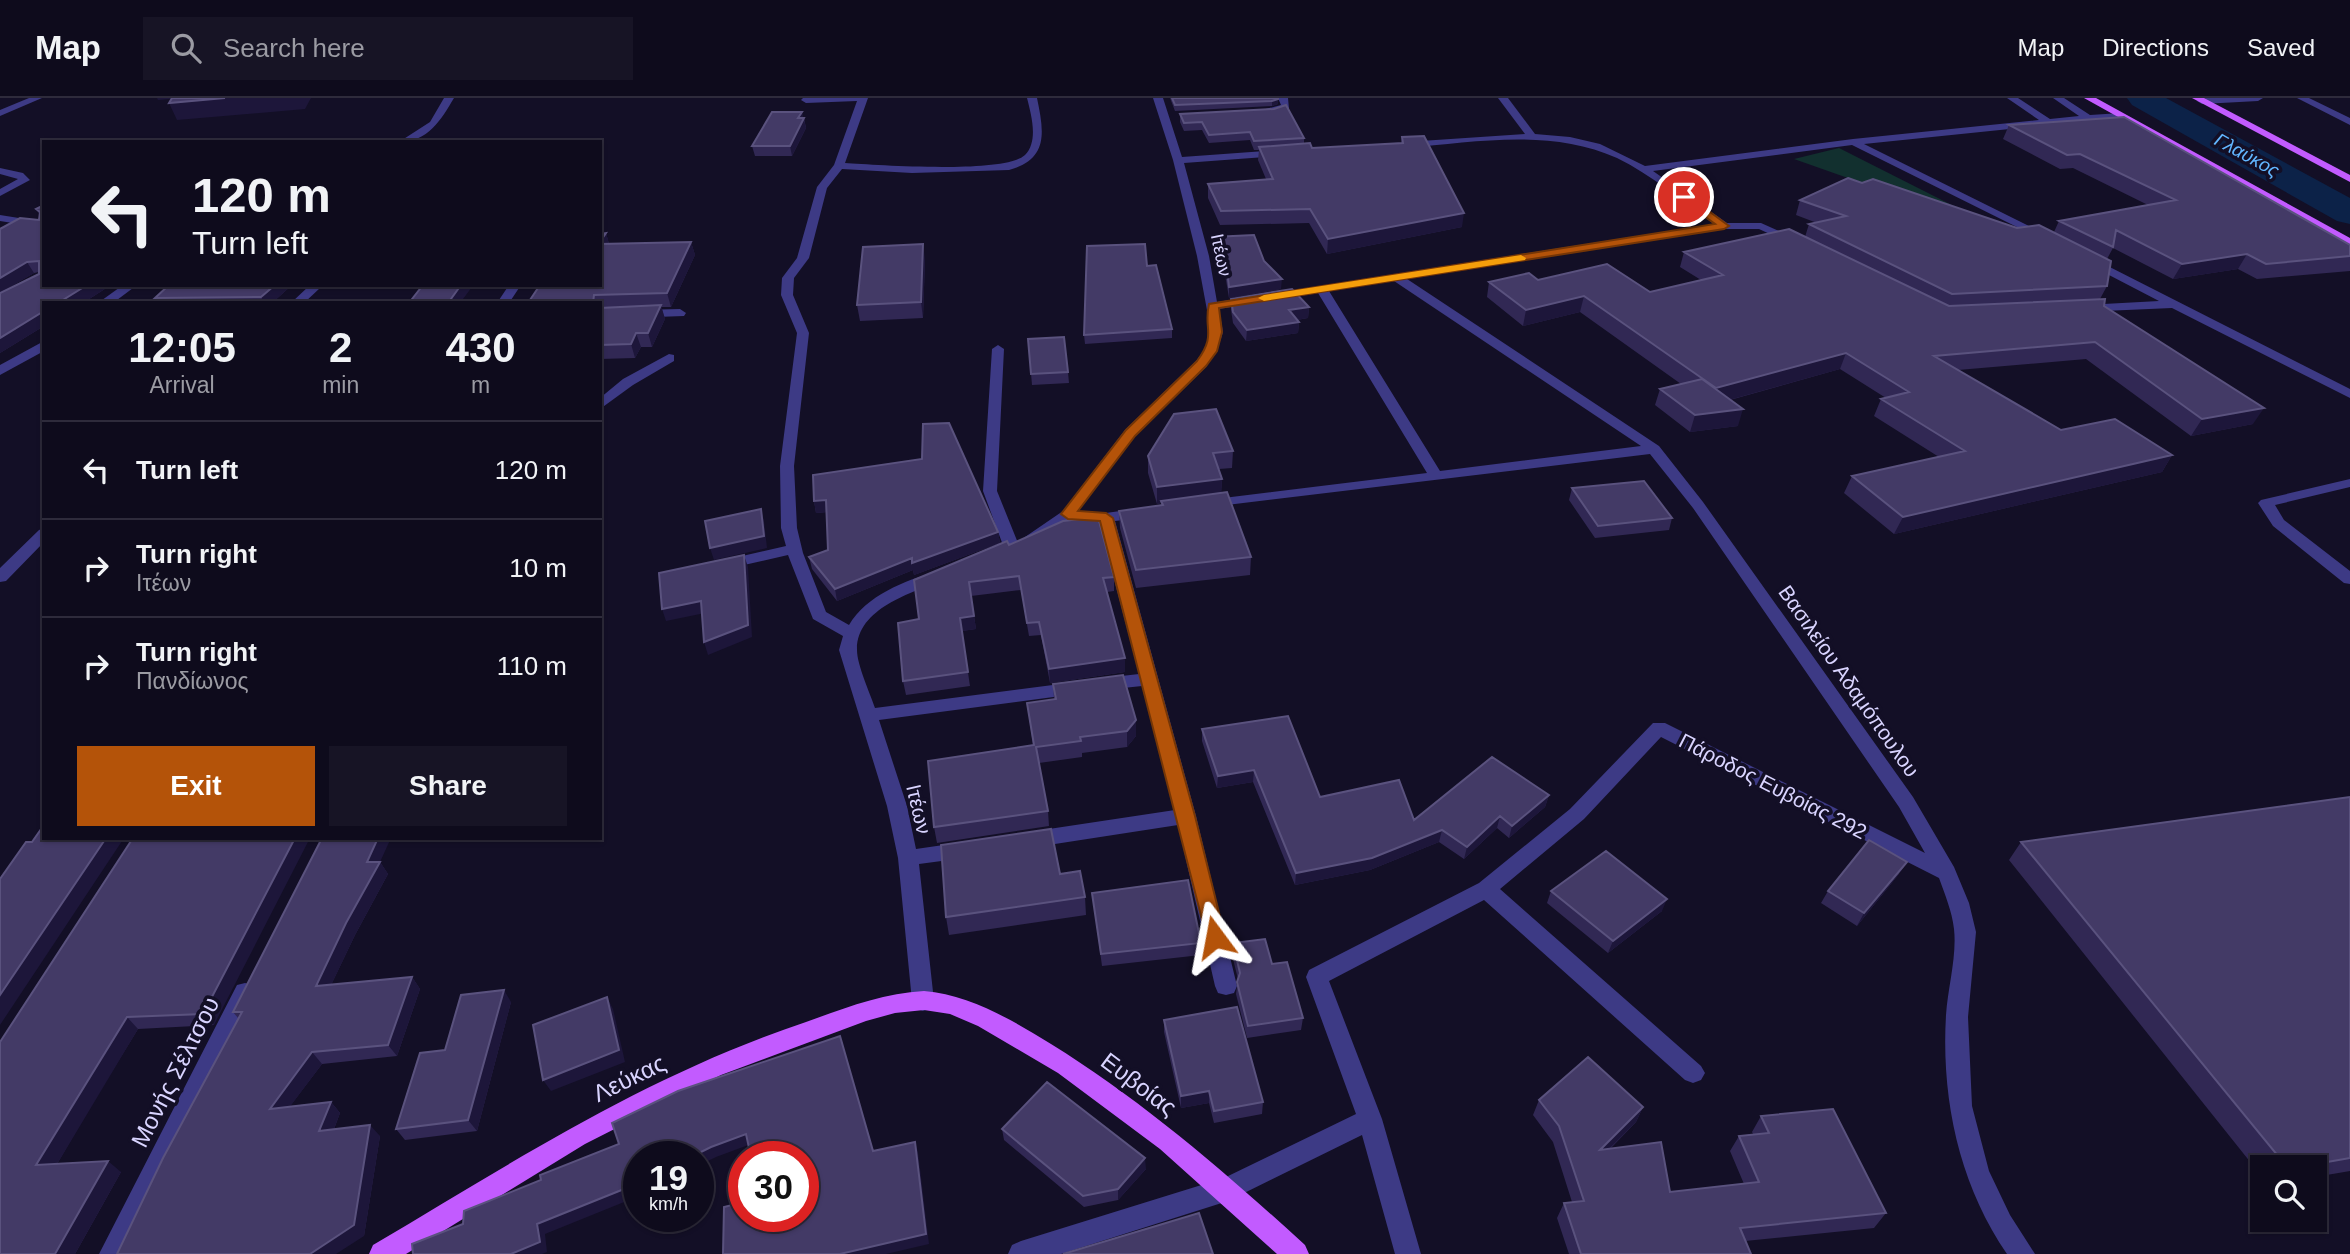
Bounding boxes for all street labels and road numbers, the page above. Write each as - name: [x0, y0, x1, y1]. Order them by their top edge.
- street label: Ιτέων: [1207, 232, 1235, 278]
- street label: Βασιλείου Αδαμόπουλου: [1774, 581, 1924, 781]
- street label: Πάροδος Ευβοίας 292: [1675, 729, 1871, 843]
- street label: Ιτέων: [902, 782, 936, 836]
- street label: Μονής Σέλτσου: [126, 992, 224, 1152]
- street label: Ευβοίας: [1096, 1047, 1182, 1121]
- street label: Λεύκας: [588, 1049, 670, 1107]

